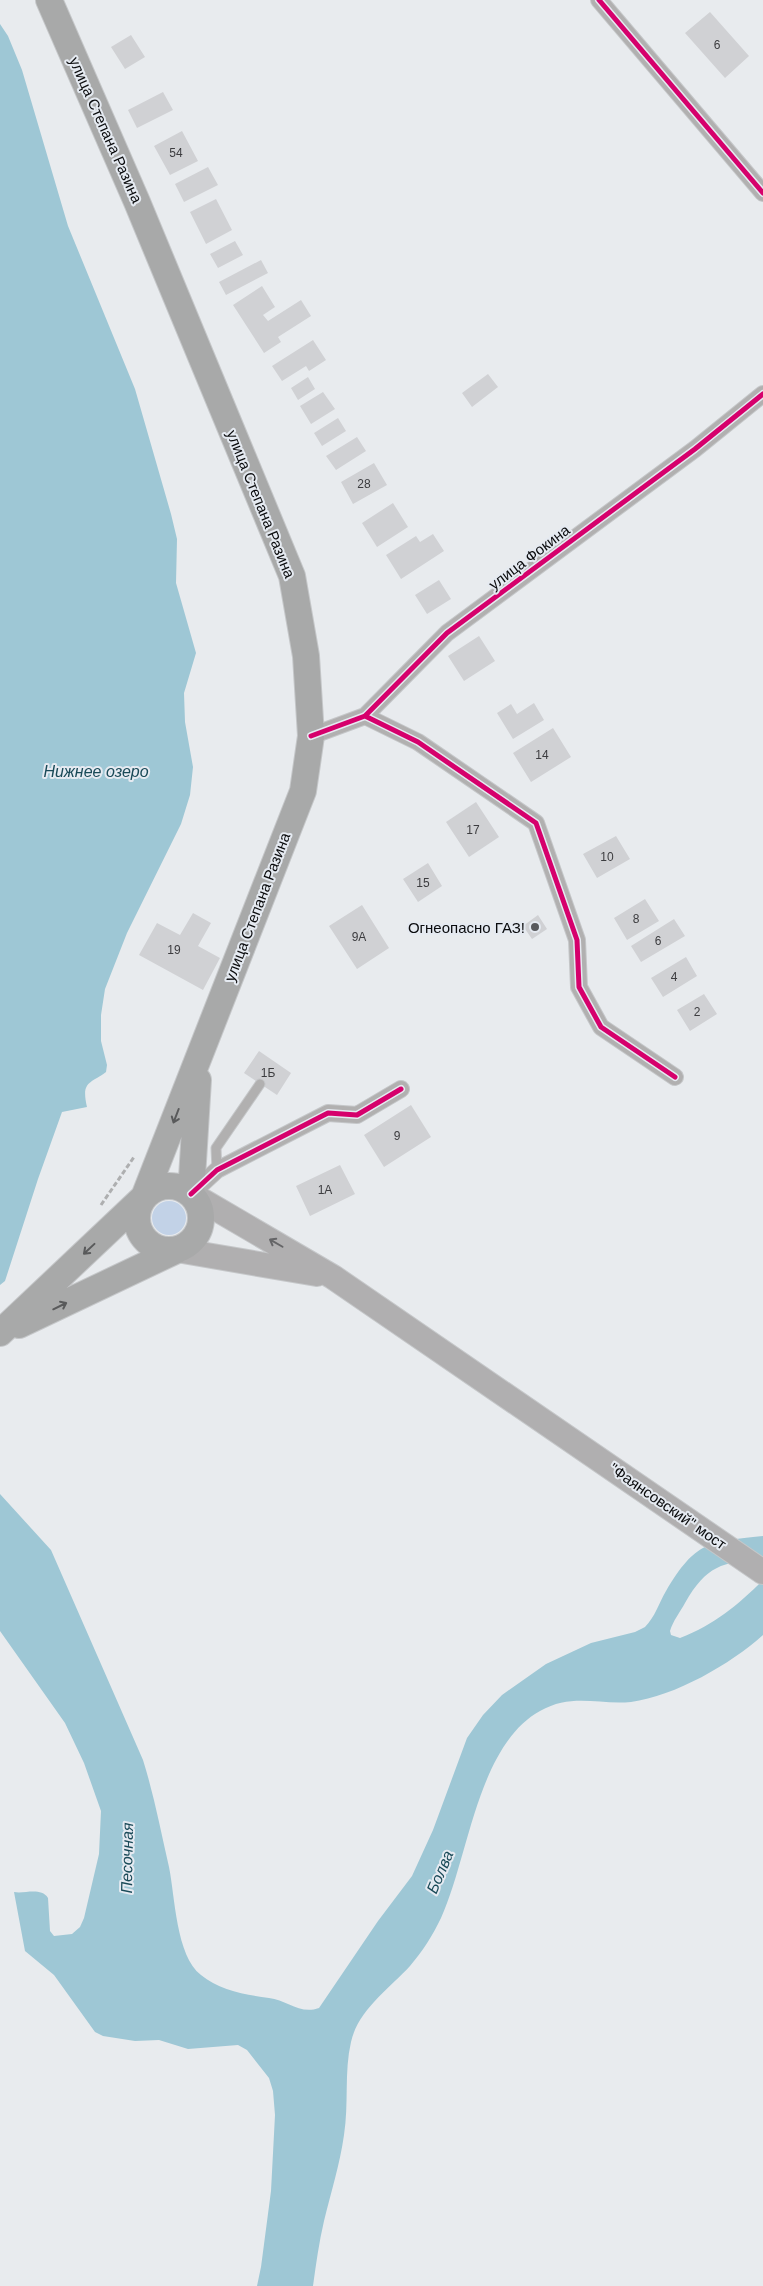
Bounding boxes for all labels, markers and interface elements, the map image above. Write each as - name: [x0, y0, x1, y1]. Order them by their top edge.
- house number: 6: [714, 38, 721, 52]
- street label: улица Степана Разина: [66, 54, 146, 206]
- house number: 54: [169, 146, 183, 160]
- street label: улица Степана Разина: [224, 428, 299, 581]
- house number: 28: [357, 477, 371, 491]
- street label: улица Фокина: [485, 521, 573, 593]
- house number: 14: [535, 748, 549, 762]
- water label: Нижнее озеро: [43, 763, 149, 780]
- house number: 17: [466, 823, 480, 837]
- street label: улица Степана Разина: [221, 830, 293, 984]
- house number: 10: [600, 850, 614, 864]
- house number: 15: [416, 876, 430, 890]
- house number: 8: [633, 912, 640, 926]
- place label: Огнеопасно ГАЗ!: [408, 919, 525, 936]
- marker: Огнеопасно ГАЗ!: [529, 921, 541, 933]
- house number: 9А: [352, 930, 366, 944]
- house number: 6: [655, 934, 662, 948]
- house number: 19: [167, 943, 181, 957]
- house number: 4: [671, 970, 678, 984]
- house number: 2: [694, 1005, 701, 1019]
- house number: 1Б: [261, 1066, 275, 1080]
- one-way arrow: [170, 1108, 179, 1123]
- house number: 9: [394, 1129, 401, 1143]
- house number: 1А: [318, 1183, 332, 1197]
- one-way arrow: [269, 1238, 283, 1248]
- one-way arrow: [83, 1243, 96, 1255]
- one-way arrow: [52, 1300, 67, 1310]
- street label: "Фаянсовский" мост: [606, 1459, 730, 1553]
- water label: Песочная: [118, 1822, 136, 1894]
- water label: Болва: [423, 1848, 457, 1896]

